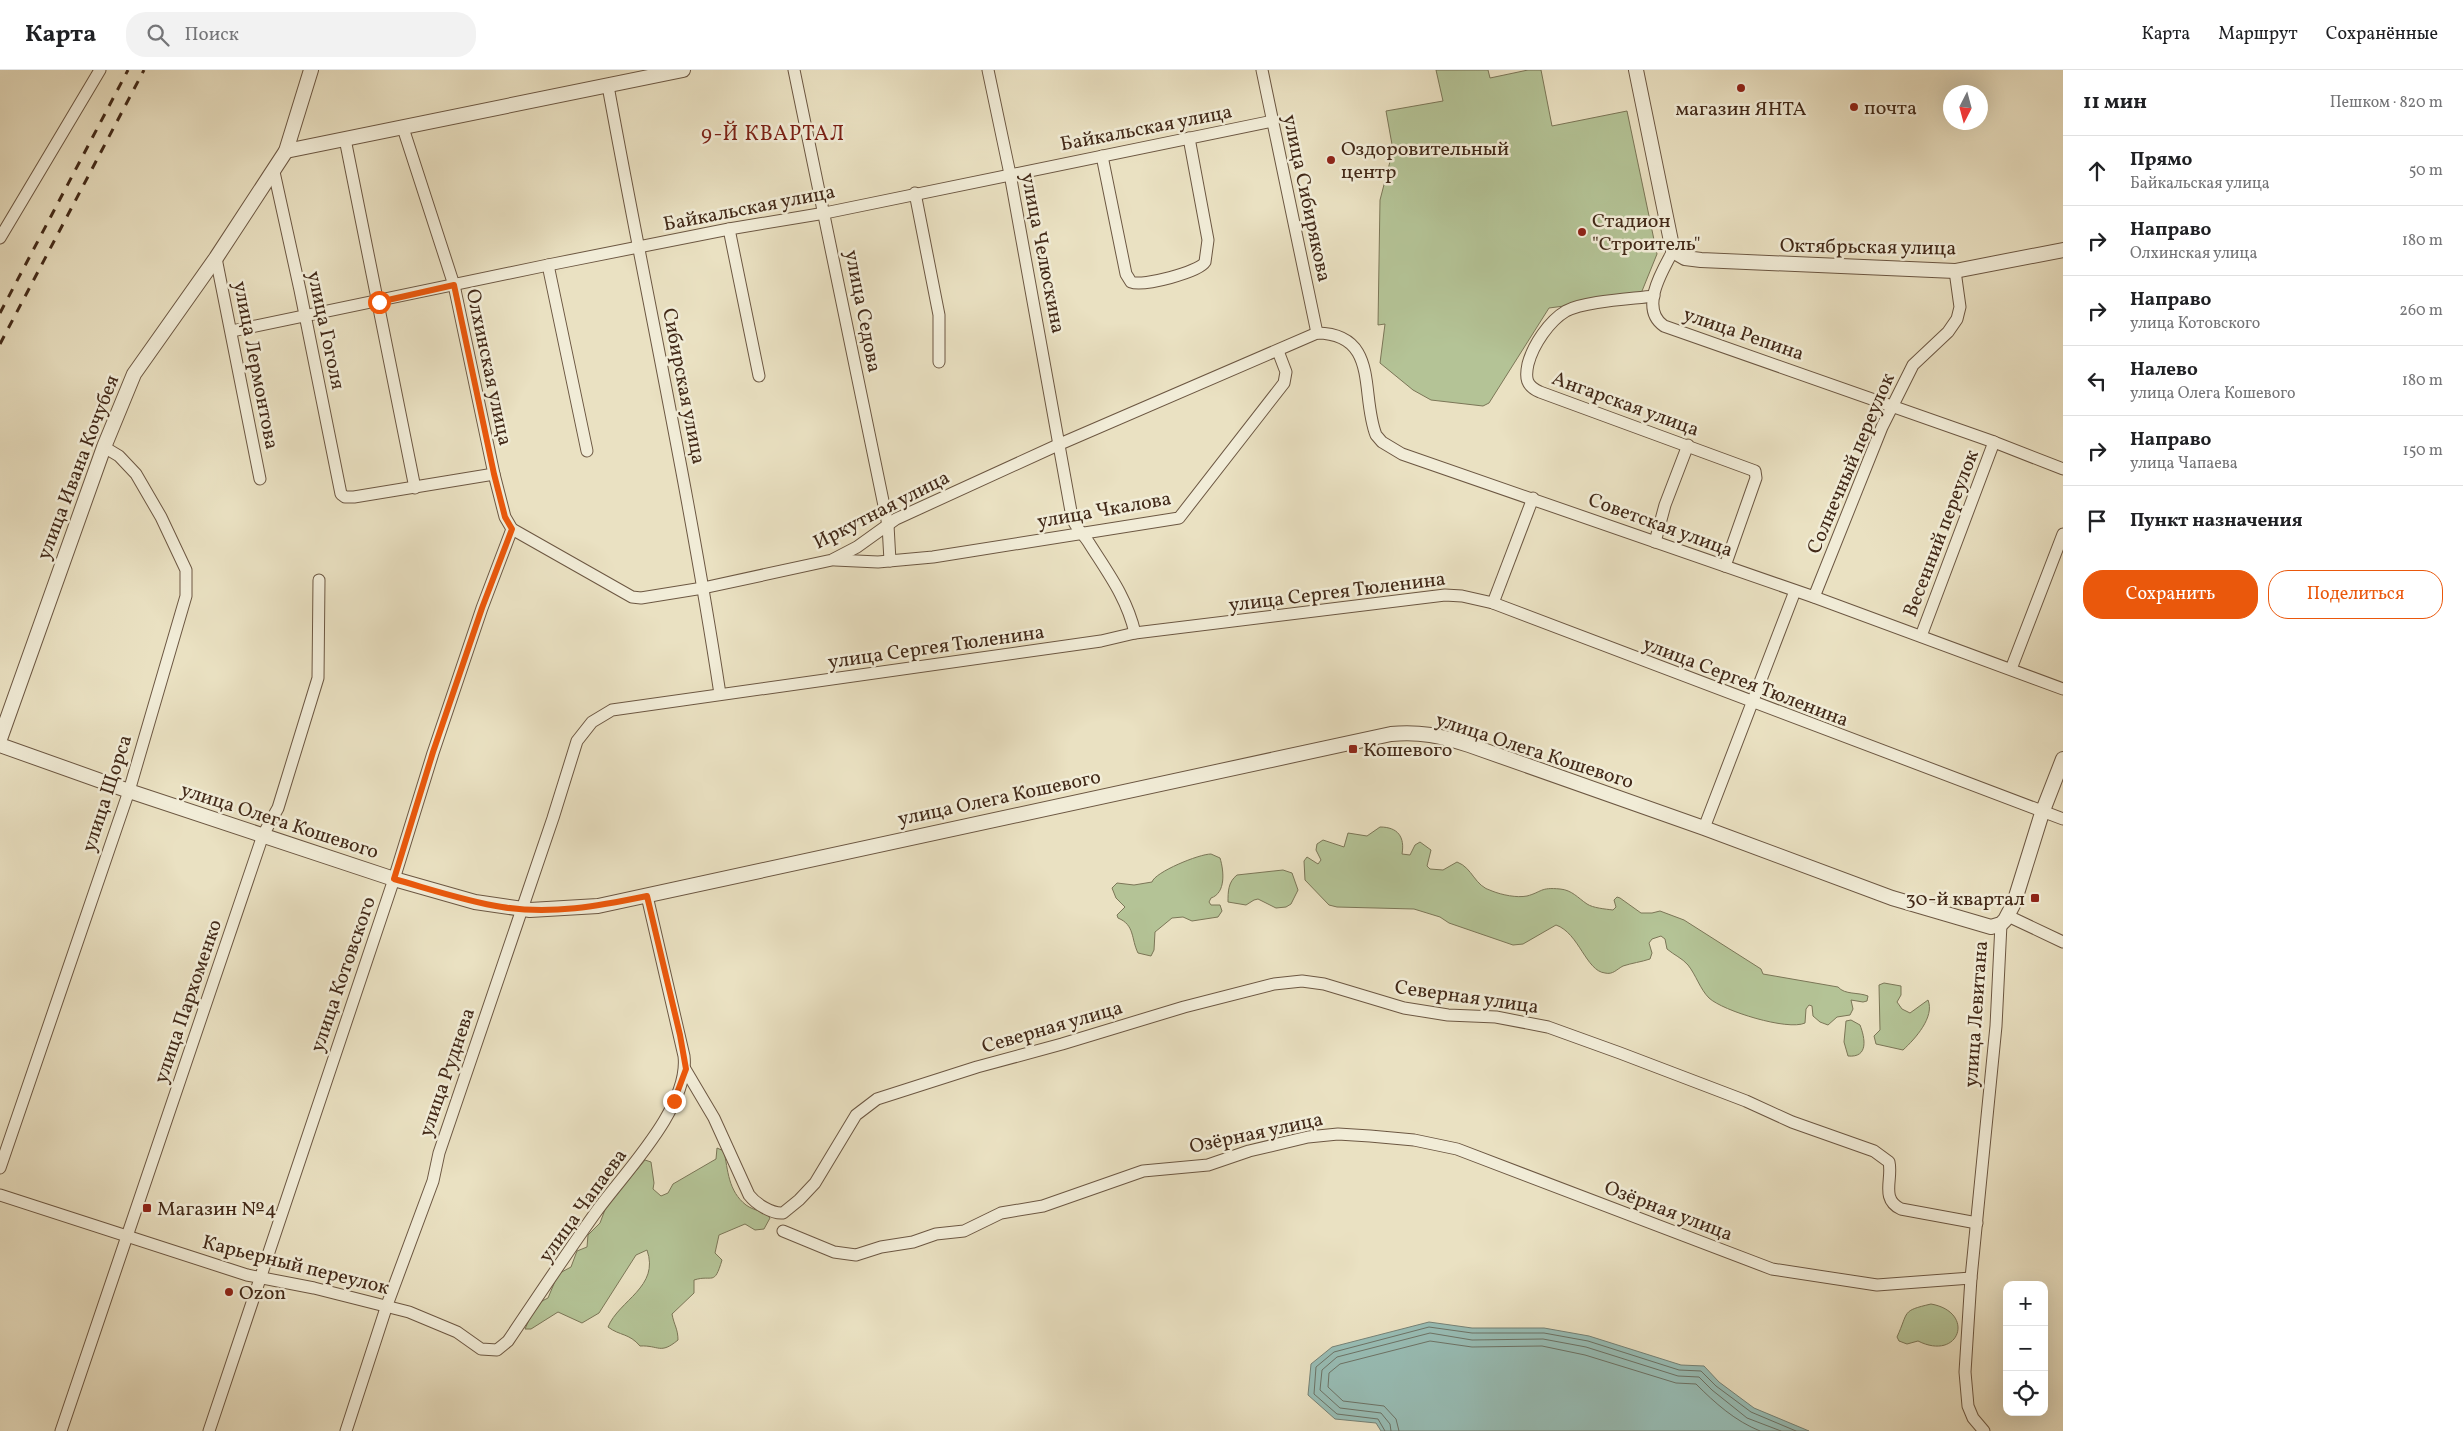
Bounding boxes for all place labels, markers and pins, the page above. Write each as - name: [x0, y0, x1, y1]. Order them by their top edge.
- marker: магазин ЯНТА: [1735, 82, 1747, 94]
- place label: почта: [1864, 95, 1917, 123]
- place label: магазин ЯНТА: [1675, 96, 1807, 124]
- marker: почта: [1848, 101, 1860, 113]
- place label: Оздоровительный центр: [1341, 136, 1509, 187]
- marker: Оздоровительный центр: [1325, 154, 1337, 166]
- place label: Стадион "Строитель": [1592, 208, 1701, 259]
- marker: Стадион "Строитель": [1576, 226, 1588, 238]
- place label: Кошевого: [1363, 737, 1452, 765]
- marker: Кошевого: [1347, 743, 1359, 755]
- place label: 30-й квартал: [1906, 886, 2025, 914]
- marker: 30-й квартал: [2029, 892, 2041, 904]
- place label: Магазин №4: [157, 1196, 277, 1224]
- marker: Магазин №4: [141, 1202, 153, 1214]
- place label: Ozon: [239, 1280, 286, 1308]
- marker: Ozon: [223, 1286, 235, 1298]

